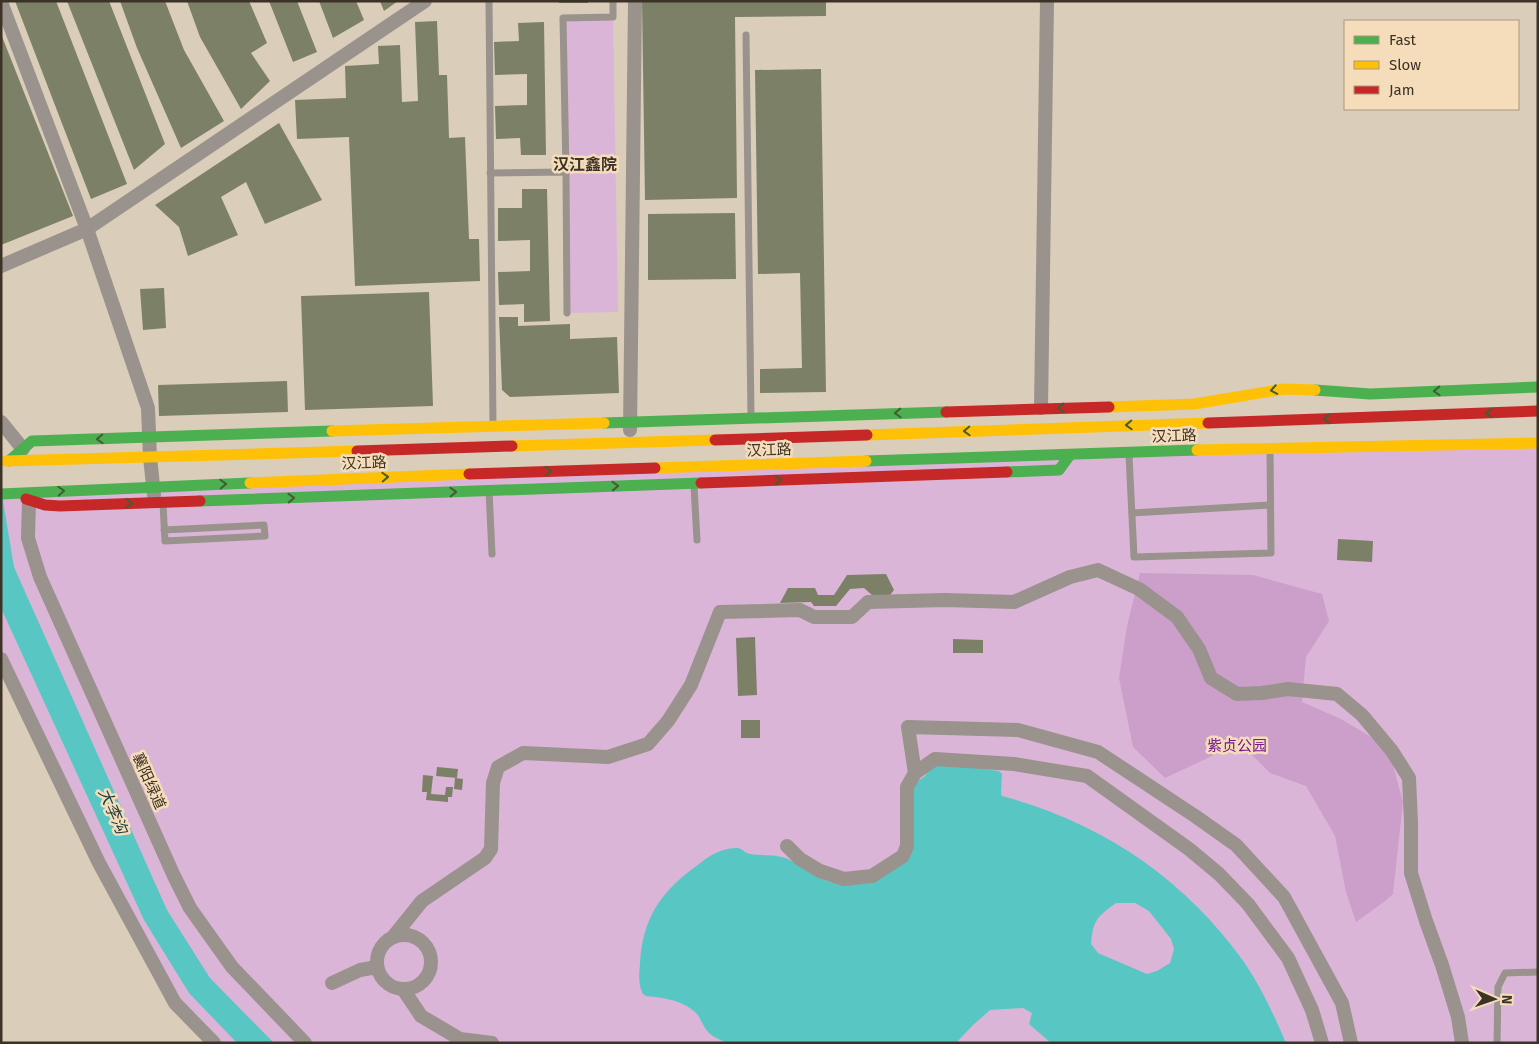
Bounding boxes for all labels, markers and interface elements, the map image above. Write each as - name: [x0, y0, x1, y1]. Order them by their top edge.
- legend: [1344, 20, 1519, 110]
- text: Fast: [1389, 31, 1416, 49]
- text: Slow: [1389, 56, 1421, 74]
- text: Jam: [1389, 81, 1415, 99]
- district label: 汉江鑫院: [553, 155, 617, 174]
- one-way arrow: [1270, 385, 1279, 395]
- one-way arrow: [1432, 386, 1440, 396]
- one-way arrow: [1056, 403, 1064, 413]
- one-way arrow: [894, 408, 902, 418]
- one-way arrow: [1485, 408, 1492, 418]
- one-way arrow: [1322, 413, 1330, 424]
- one-way arrow: [1125, 420, 1133, 431]
- one-way arrow: [963, 426, 970, 436]
- street label: 汉江路: [1151, 426, 1197, 446]
- one-way arrow: [96, 433, 104, 444]
- street label: 汉江路: [746, 440, 792, 460]
- street label: 汉江路: [341, 453, 387, 473]
- one-way arrow: [544, 466, 552, 476]
- one-way arrow: [382, 472, 390, 483]
- one-way arrow: [774, 475, 782, 486]
- one-way arrow: [219, 478, 227, 489]
- one-way arrow: [612, 481, 620, 491]
- one-way arrow: [57, 485, 65, 496]
- one-way arrow: [450, 487, 457, 497]
- one-way arrow: [287, 492, 295, 503]
- one-way arrow: [125, 498, 133, 509]
- park label: 紫贞公园: [1207, 737, 1267, 755]
- street label: 襄阳绿道: [129, 750, 169, 812]
- water label: 大李沟: [95, 785, 132, 839]
- north arrow: [1469, 974, 1519, 1024]
- text: N: [1498, 994, 1515, 1004]

